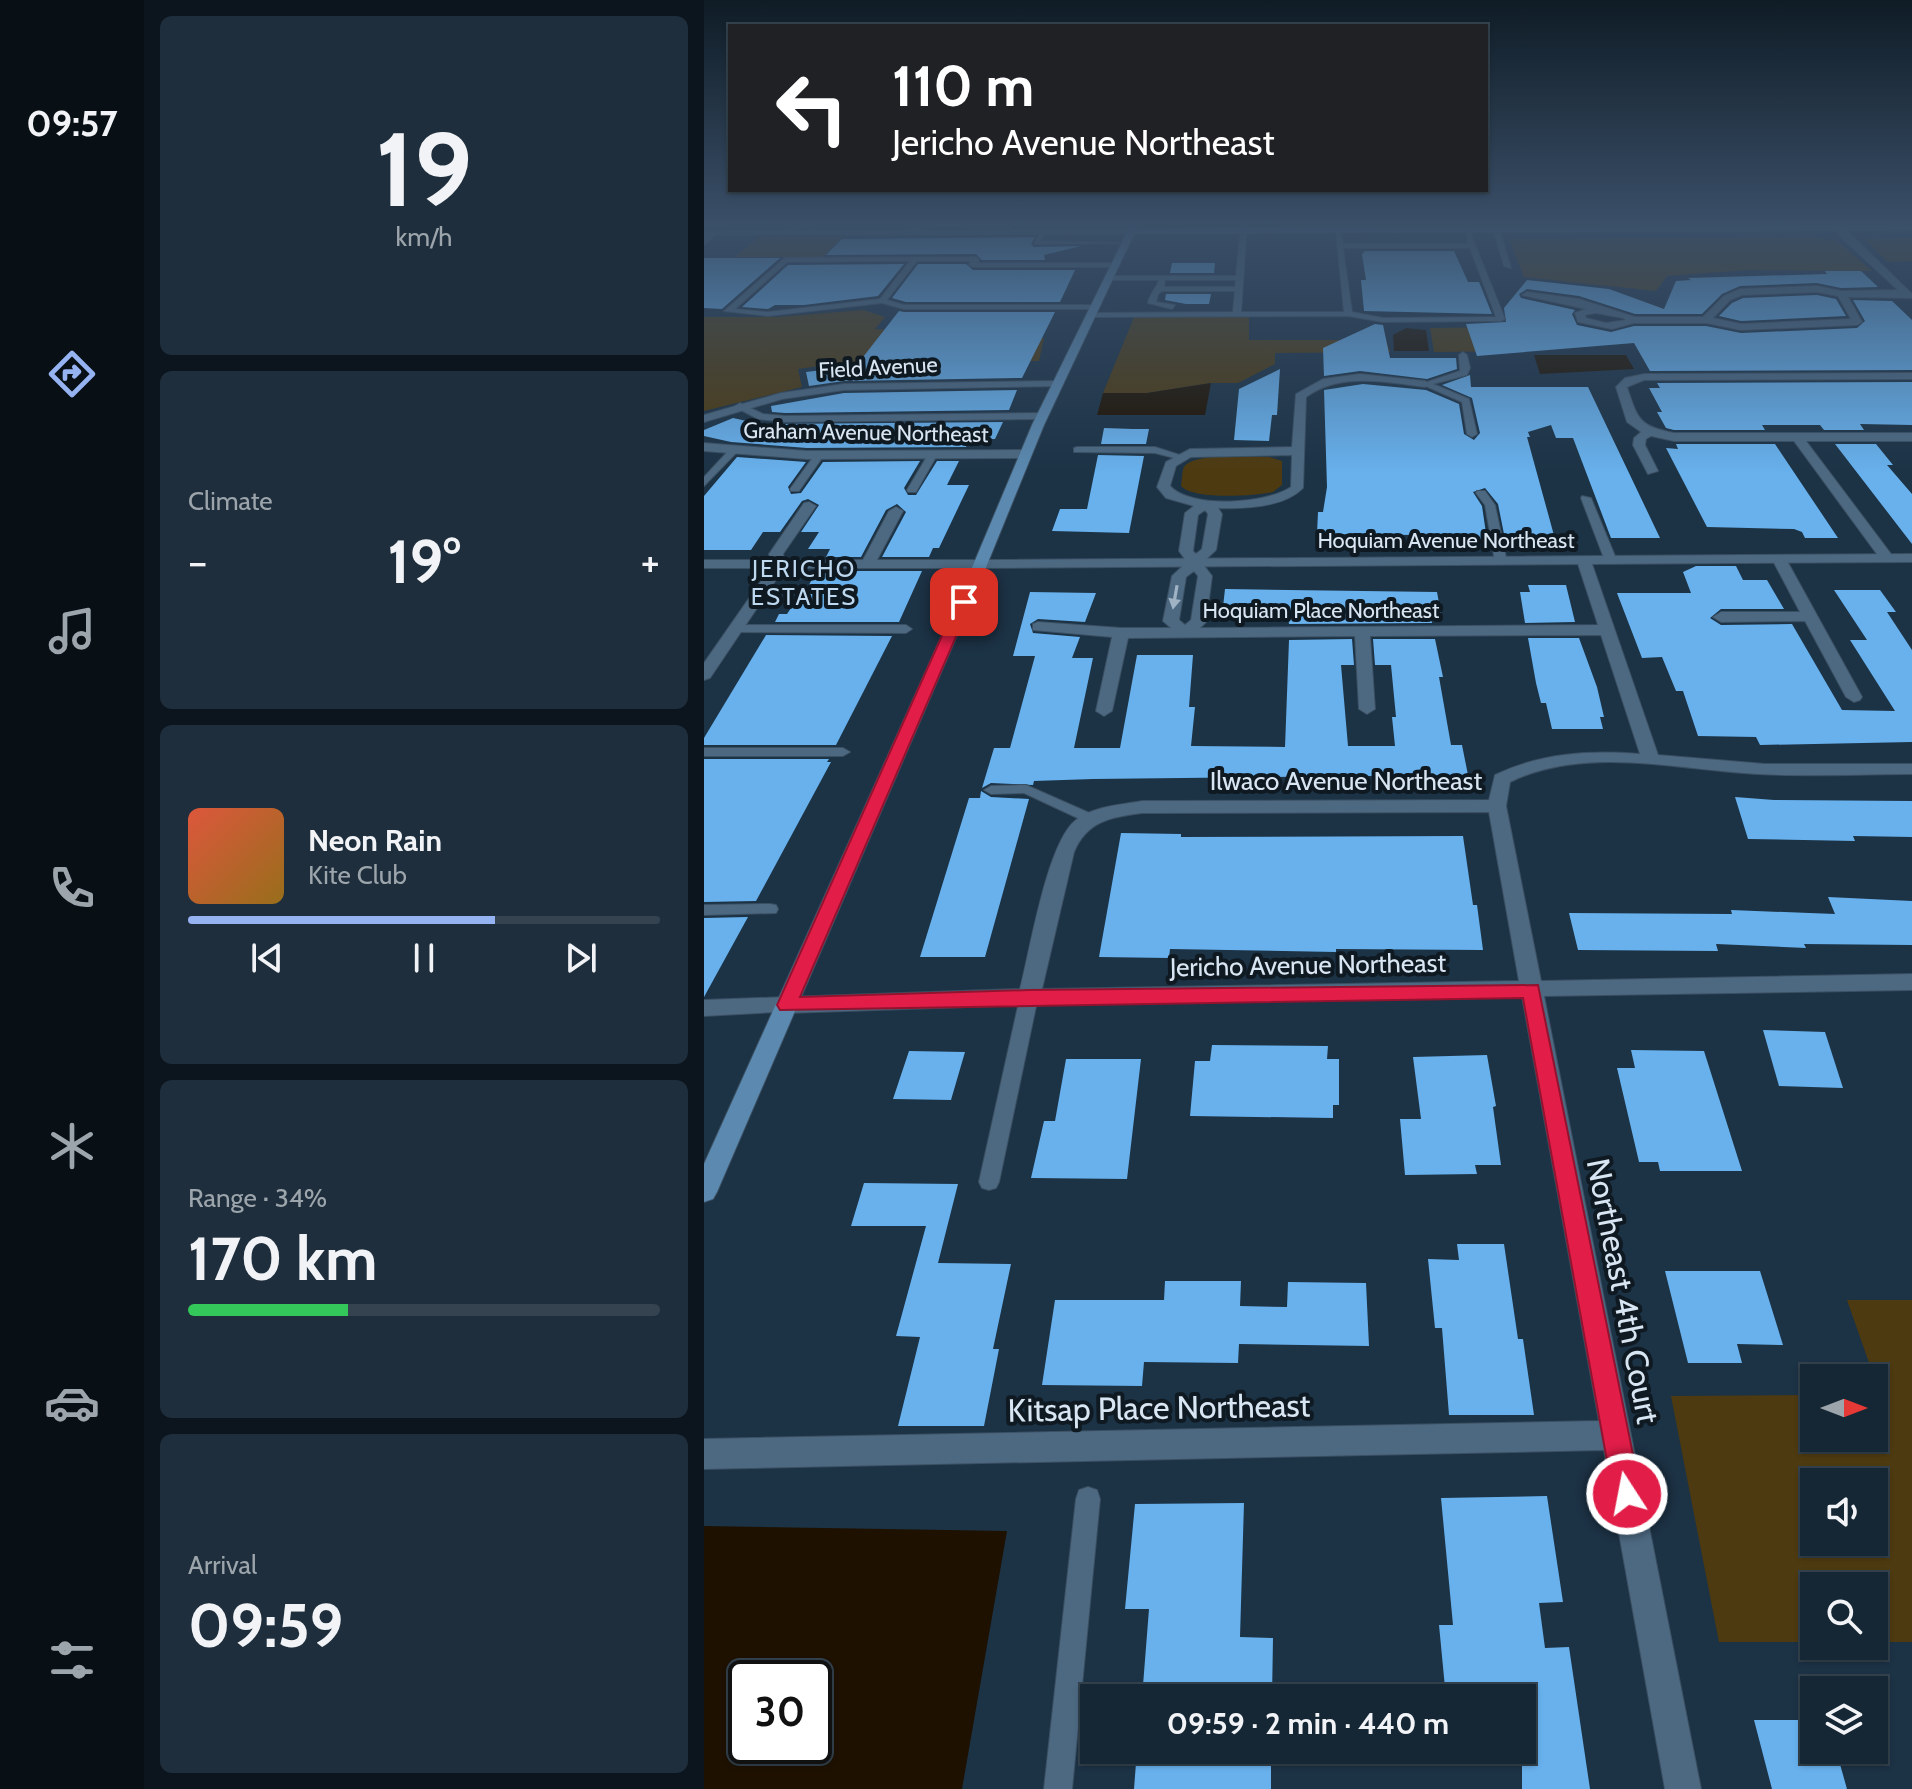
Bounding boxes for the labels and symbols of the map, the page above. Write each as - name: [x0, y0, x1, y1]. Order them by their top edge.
- street label: Field Avenue: [818, 351, 938, 384]
- street label: Graham Avenue Northeast: [743, 417, 989, 448]
- street label: Hoquiam Avenue Northeast: [1317, 527, 1575, 554]
- district label: JERICHO ESTATES: [751, 554, 857, 611]
- pin: [930, 568, 998, 636]
- one-way arrow: [1169, 585, 1181, 610]
- street label: Hoquiam Place Northeast: [1203, 597, 1440, 624]
- street label: Ilwaco Avenue Northeast: [1210, 765, 1482, 797]
- street label: Jericho Avenue Northeast: [1169, 947, 1447, 983]
- street label: Northeast 4th Court: [1579, 1155, 1668, 1427]
- north arrow: [1800, 1364, 1888, 1452]
- street label: Kitsap Place Northeast: [1007, 1385, 1311, 1430]
- position arrow: [1585, 1452, 1669, 1536]
- speed limit sign: 30: [728, 1660, 832, 1764]

